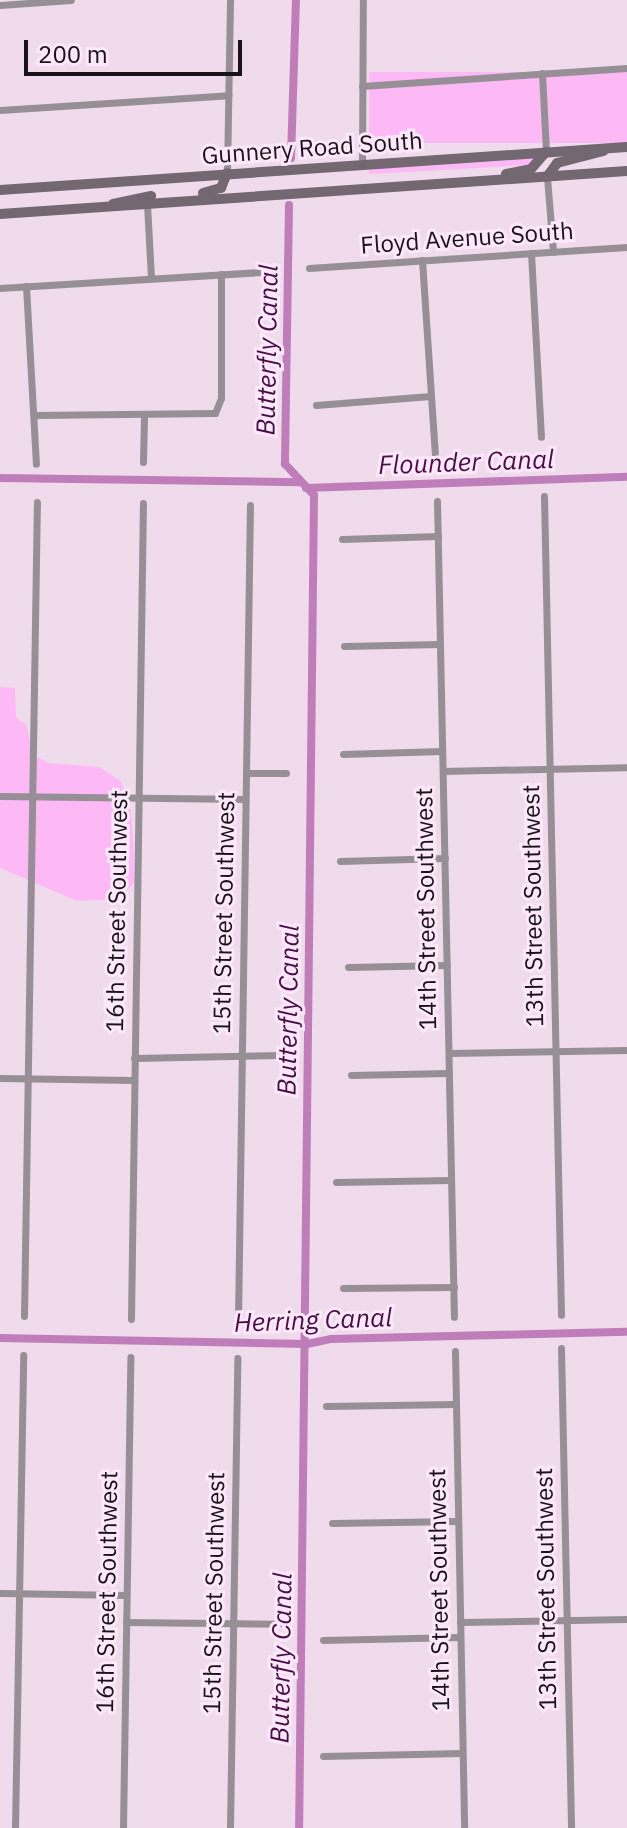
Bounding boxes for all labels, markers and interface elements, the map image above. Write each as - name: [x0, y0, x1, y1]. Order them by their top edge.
- scale bar: [28, 24, 246, 74]
- text: 200 m: [38, 38, 108, 70]
- street label: Gunnery Road South: [201, 126, 423, 170]
- street label: Floyd Avenue South: [359, 216, 575, 260]
- water label: Butterfly Canal: [250, 264, 284, 436]
- water label: Flounder Canal: [378, 443, 554, 481]
- street label: 13th Street Southwest: [516, 785, 550, 1027]
- street label: 14th Street Southwest: [409, 788, 443, 1030]
- street label: 16th Street Southwest: [100, 790, 134, 1032]
- street label: 15th Street Southwest: [207, 792, 241, 1034]
- water label: Butterfly Canal: [271, 924, 305, 1096]
- water label: Herring Canal: [233, 1302, 393, 1338]
- street label: 13th Street Southwest: [529, 1468, 563, 1710]
- street label: 14th Street Southwest: [422, 1469, 456, 1711]
- street label: 16th Street Southwest: [90, 1471, 124, 1713]
- street label: 15th Street Southwest: [197, 1472, 231, 1714]
- water label: Butterfly Canal: [264, 1572, 298, 1744]

